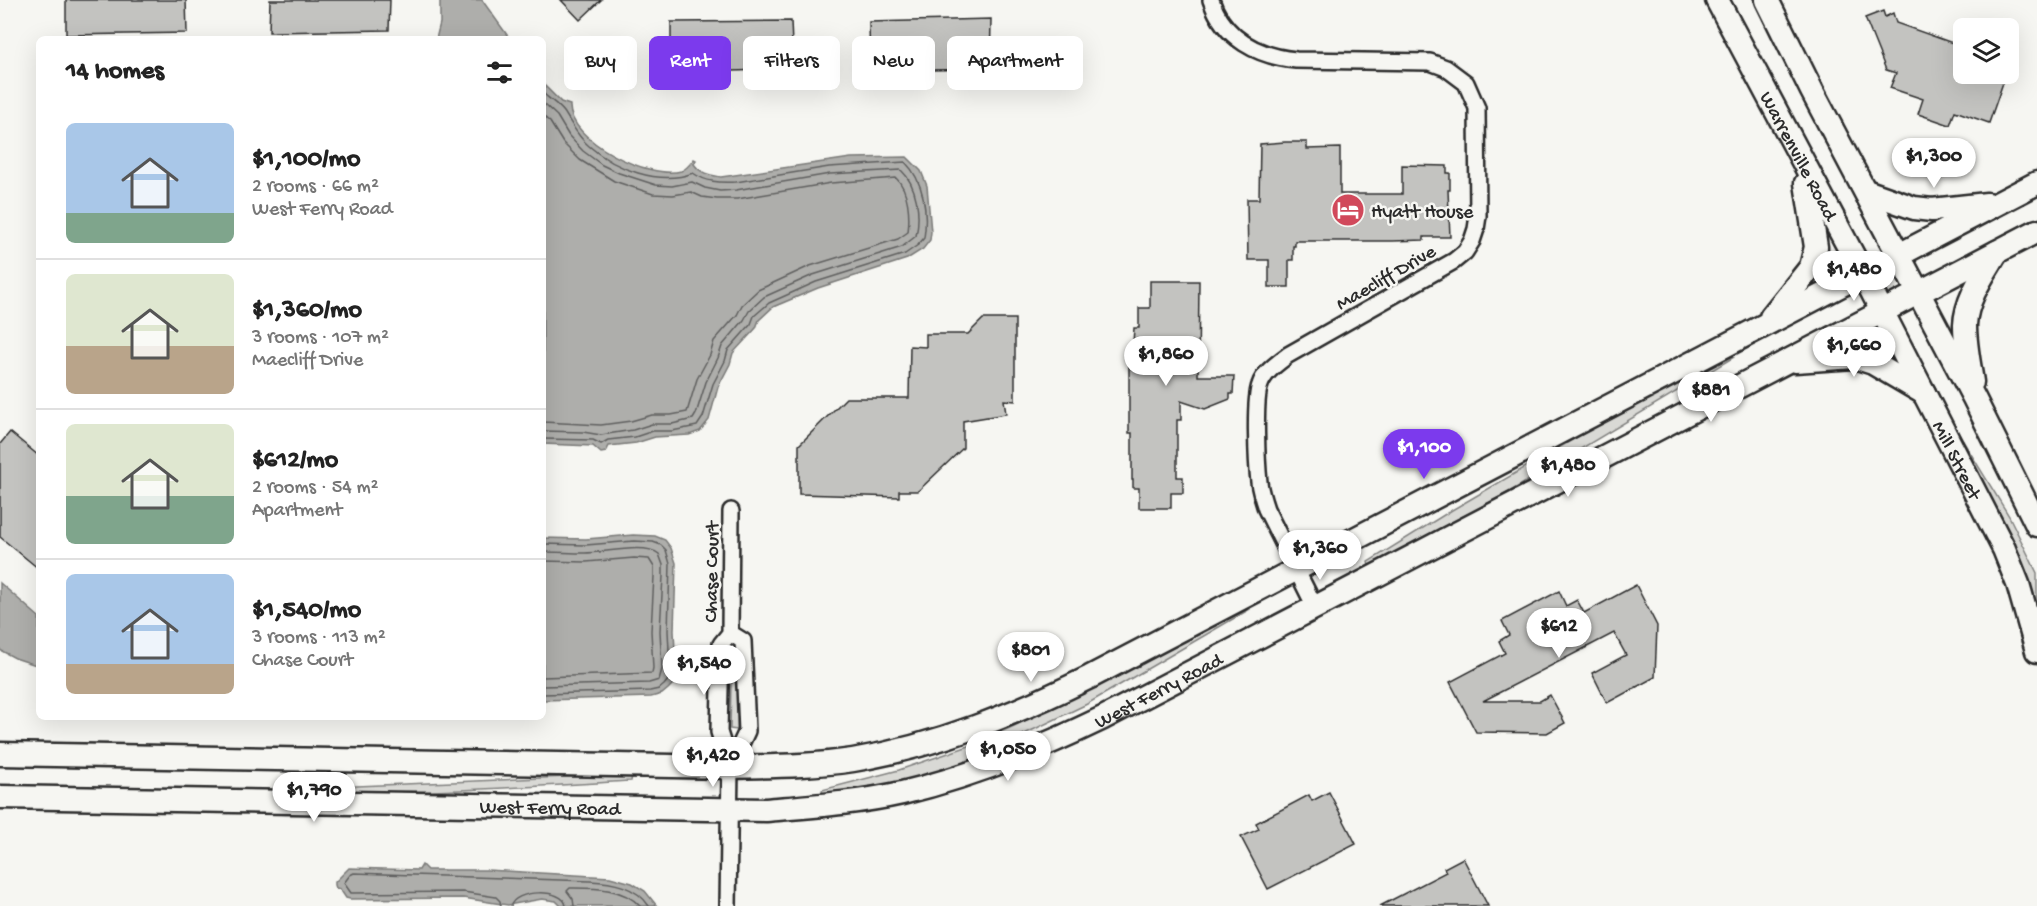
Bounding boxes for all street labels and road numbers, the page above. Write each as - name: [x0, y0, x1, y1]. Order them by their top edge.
- street label: Warrenville Road: [1753, 88, 1842, 227]
- street label: Maecliff Drive: [1333, 241, 1441, 317]
- street label: Mill Street: [1925, 418, 1986, 506]
- street label: Chase Court: [701, 520, 726, 623]
- street label: West Ferry Road: [1092, 649, 1229, 735]
- street label: West Ferry Road: [479, 797, 623, 823]

